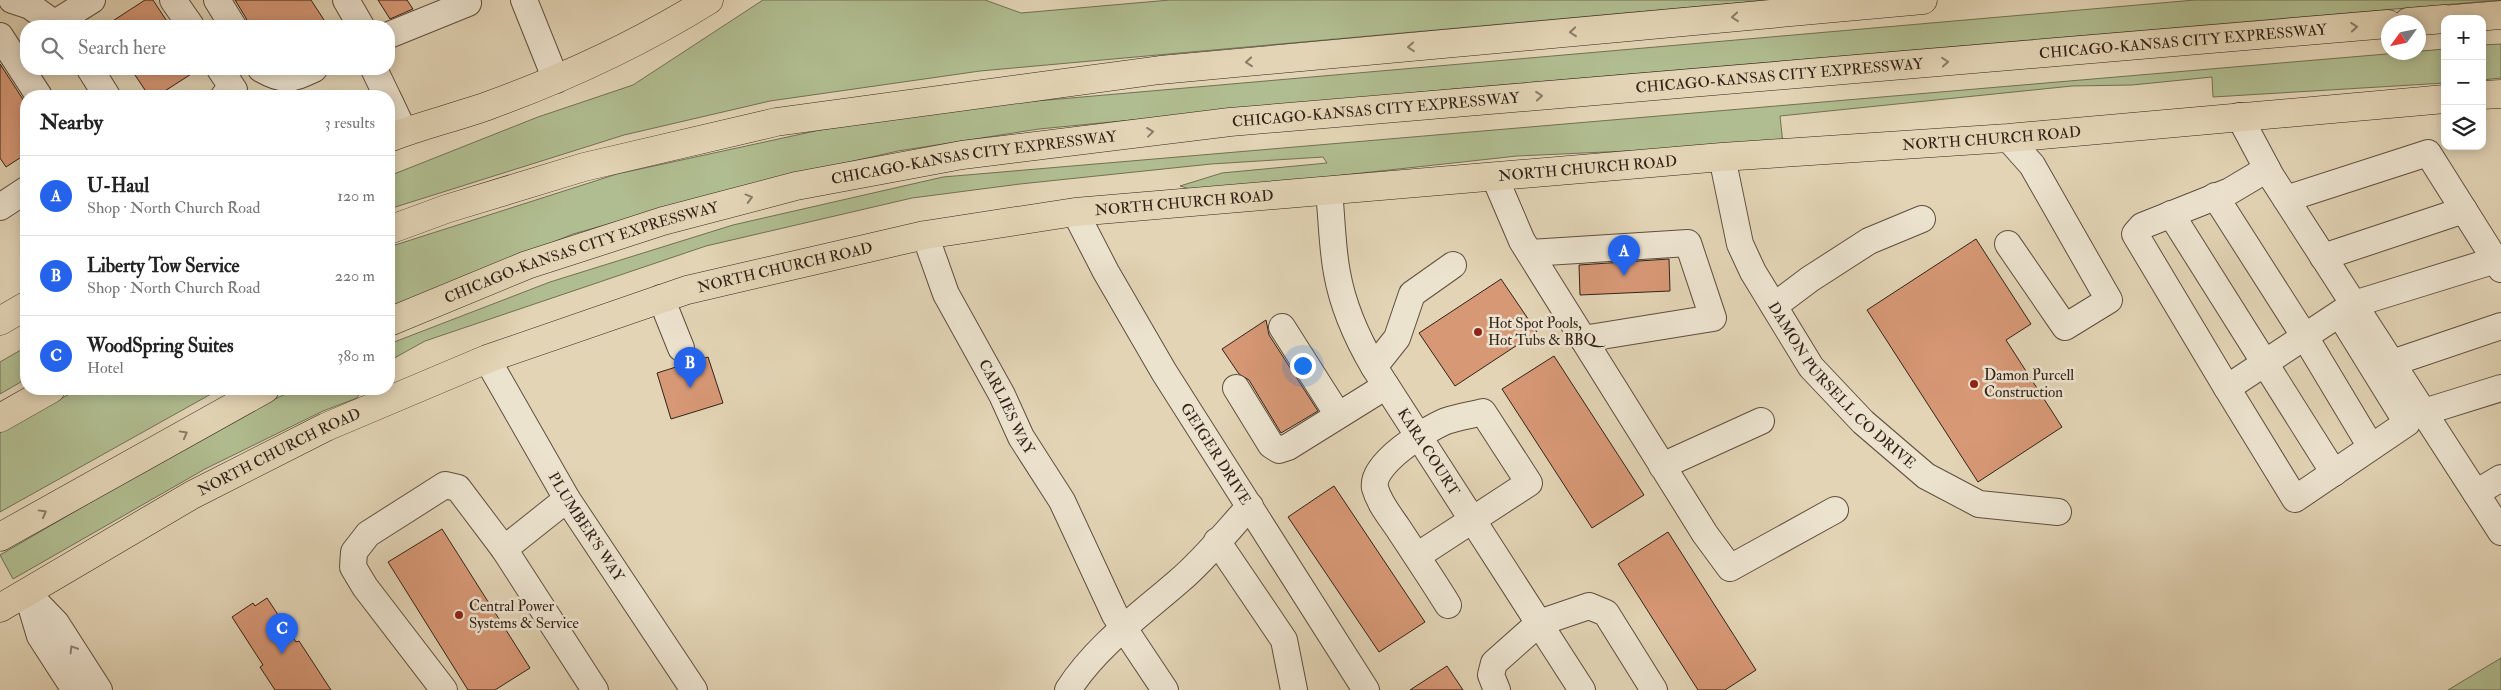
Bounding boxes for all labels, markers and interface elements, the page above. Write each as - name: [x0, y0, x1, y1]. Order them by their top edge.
- one-way arrow: [1730, 12, 1738, 23]
- north arrow: [2381, 15, 2426, 60]
- map controls: [2441, 15, 2486, 150]
- button: +: [2441, 15, 2486, 60]
- search box: [20, 20, 395, 75]
- street label: CHICAGO-KANSAS CITY EXPRESSWAY: [2038, 20, 2328, 63]
- one-way arrow: [2351, 22, 2359, 33]
- one-way arrow: [1569, 26, 1577, 37]
- icon: search: [38, 34, 66, 62]
- text: Search here: [78, 36, 166, 60]
- one-way arrow: [1407, 41, 1415, 52]
- street label: CHICAGO-KANSAS CITY EXPRESSWAY: [1635, 54, 1925, 97]
- one-way arrow: [1245, 56, 1253, 67]
- one-way arrow: [1941, 57, 1949, 68]
- button: −: [2441, 60, 2486, 105]
- street label: CHICAGO-KANSAS CITY EXPRESSWAY: [1231, 88, 1521, 131]
- one-way arrow: [1535, 91, 1543, 102]
- button: layers: [2441, 105, 2486, 150]
- text: Nearby: [40, 109, 103, 136]
- text: 3 results: [324, 113, 375, 133]
- street label: NORTH CHURCH ROAD: [1902, 122, 2082, 155]
- street label: CHICAGO-KANSAS CITY EXPRESSWAY: [830, 126, 1118, 189]
- one-way arrow: [1147, 127, 1155, 138]
- street label: NORTH CHURCH ROAD: [1498, 151, 1678, 185]
- text: U-Haul: [87, 174, 149, 198]
- text: A: [51, 186, 61, 206]
- text: 120 m: [337, 186, 375, 206]
- street label: NORTH CHURCH ROAD: [1094, 186, 1274, 220]
- one-way arrow: [744, 194, 752, 204]
- street label: CHICAGO-KANSAS CITY EXPRESSWAY: [441, 197, 721, 308]
- text: Shop · North Church Road: [87, 198, 260, 218]
- pin: A: [1608, 235, 1640, 276]
- street label: NORTH CHURCH ROAD: [696, 238, 875, 297]
- text: Liberty Tow Service: [87, 254, 240, 278]
- text: B: [51, 266, 61, 286]
- text: 220 m: [335, 266, 375, 286]
- text: Shop · North Church Road: [87, 278, 260, 298]
- street label: DAMON PURSELL CO DRIVE: [1764, 298, 1920, 473]
- place label: Hot Spot Pools, Hot Tubs & BBQ: [1488, 314, 1606, 350]
- marker: Hot Spot Pools, Hot Tubs & BBQ: [1472, 326, 1484, 338]
- text: WoodSpring Suites: [87, 334, 234, 358]
- text: C: [50, 346, 62, 366]
- text: 380 m: [337, 346, 375, 366]
- pin: B: [674, 347, 706, 388]
- your location: [1290, 353, 1316, 379]
- street label: CARLIES WAY: [975, 356, 1040, 459]
- text: Hotel: [87, 358, 124, 378]
- place label: Damon Purcell Construction: [1984, 366, 2074, 402]
- marker: Damon Purcell Construction: [1968, 378, 1980, 390]
- street label: GEIGER DRIVE: [1177, 399, 1255, 508]
- street label: NORTH CHURCH ROAD: [194, 404, 363, 500]
- street label: KARA COURT: [1393, 404, 1464, 499]
- one-way arrow: [179, 430, 188, 440]
- street label: PLUMBER'S WAY: [544, 469, 629, 586]
- one-way arrow: [37, 509, 46, 519]
- place label: Central Power Systems & Service: [469, 597, 579, 633]
- marker: Central Power Systems & Service: [453, 609, 465, 621]
- pin: C: [266, 613, 298, 654]
- one-way arrow: [70, 645, 79, 654]

